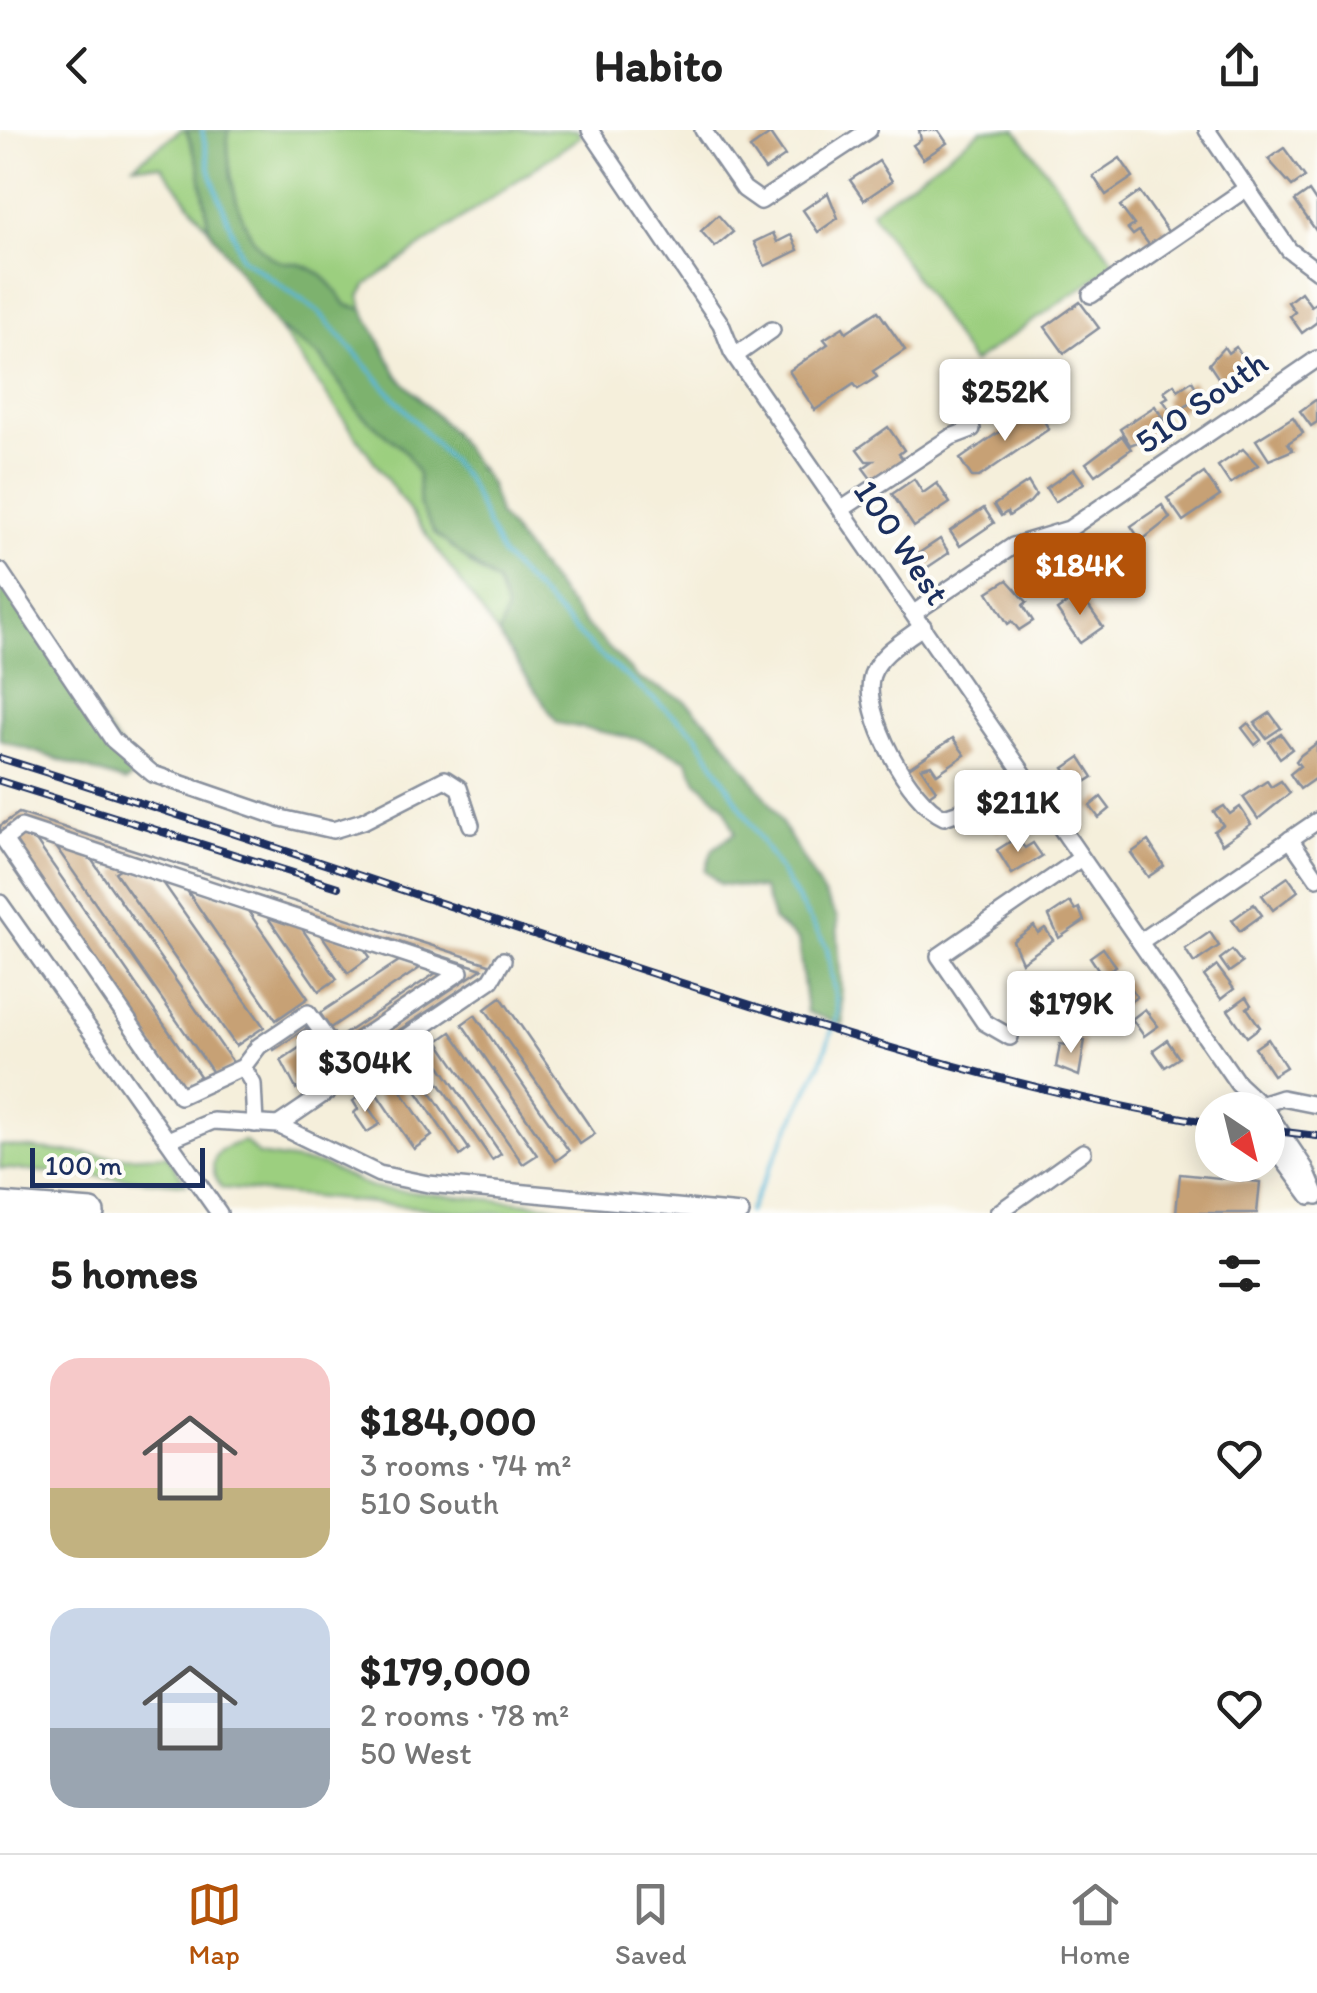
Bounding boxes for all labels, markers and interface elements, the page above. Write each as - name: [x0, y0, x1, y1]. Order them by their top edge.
- icon: back: [50, 38, 105, 93]
- text: Habito: [594, 38, 723, 92]
- icon: share: [1212, 38, 1267, 93]
- street label: 510 South: [1127, 341, 1275, 463]
- pin: $252K: [935, 359, 1075, 444]
- text: $252K: [961, 372, 1049, 410]
- street label: 100 West: [845, 472, 959, 612]
- pin: $184K: [1010, 533, 1150, 618]
- text: $184K: [1036, 546, 1124, 584]
- pin: $211K: [948, 770, 1088, 855]
- text: $211K: [976, 783, 1060, 821]
- pin: $179K: [1001, 971, 1141, 1056]
- text: $179K: [1029, 984, 1113, 1022]
- pin: $304K: [295, 1030, 435, 1115]
- text: $304K: [318, 1043, 412, 1081]
- north arrow: [1195, 1092, 1285, 1182]
- map controls: [1195, 1092, 1285, 1182]
- scale bar: [30, 1143, 205, 1188]
- text: 100 m: [45, 1148, 122, 1182]
- icon: filters: [1212, 1246, 1267, 1301]
- text: 5 homes: [50, 1248, 198, 1299]
- text: $184,000: [360, 1395, 537, 1446]
- icon: home: [130, 1398, 250, 1518]
- icon: heart: [1212, 1431, 1267, 1486]
- text: 3 rooms · 74 m²: [360, 1446, 571, 1484]
- text: 510 South: [360, 1484, 499, 1522]
- text: $179,000: [360, 1645, 531, 1696]
- icon: home: [130, 1648, 250, 1768]
- icon: heart: [1212, 1681, 1267, 1736]
- text: 2 rooms · 78 m²: [360, 1696, 569, 1734]
- text: 50 West: [360, 1734, 471, 1772]
- tab: Map: [187, 1877, 242, 1971]
- tab: Saved: [615, 1877, 686, 1971]
- tab: Home: [1060, 1877, 1130, 1971]

